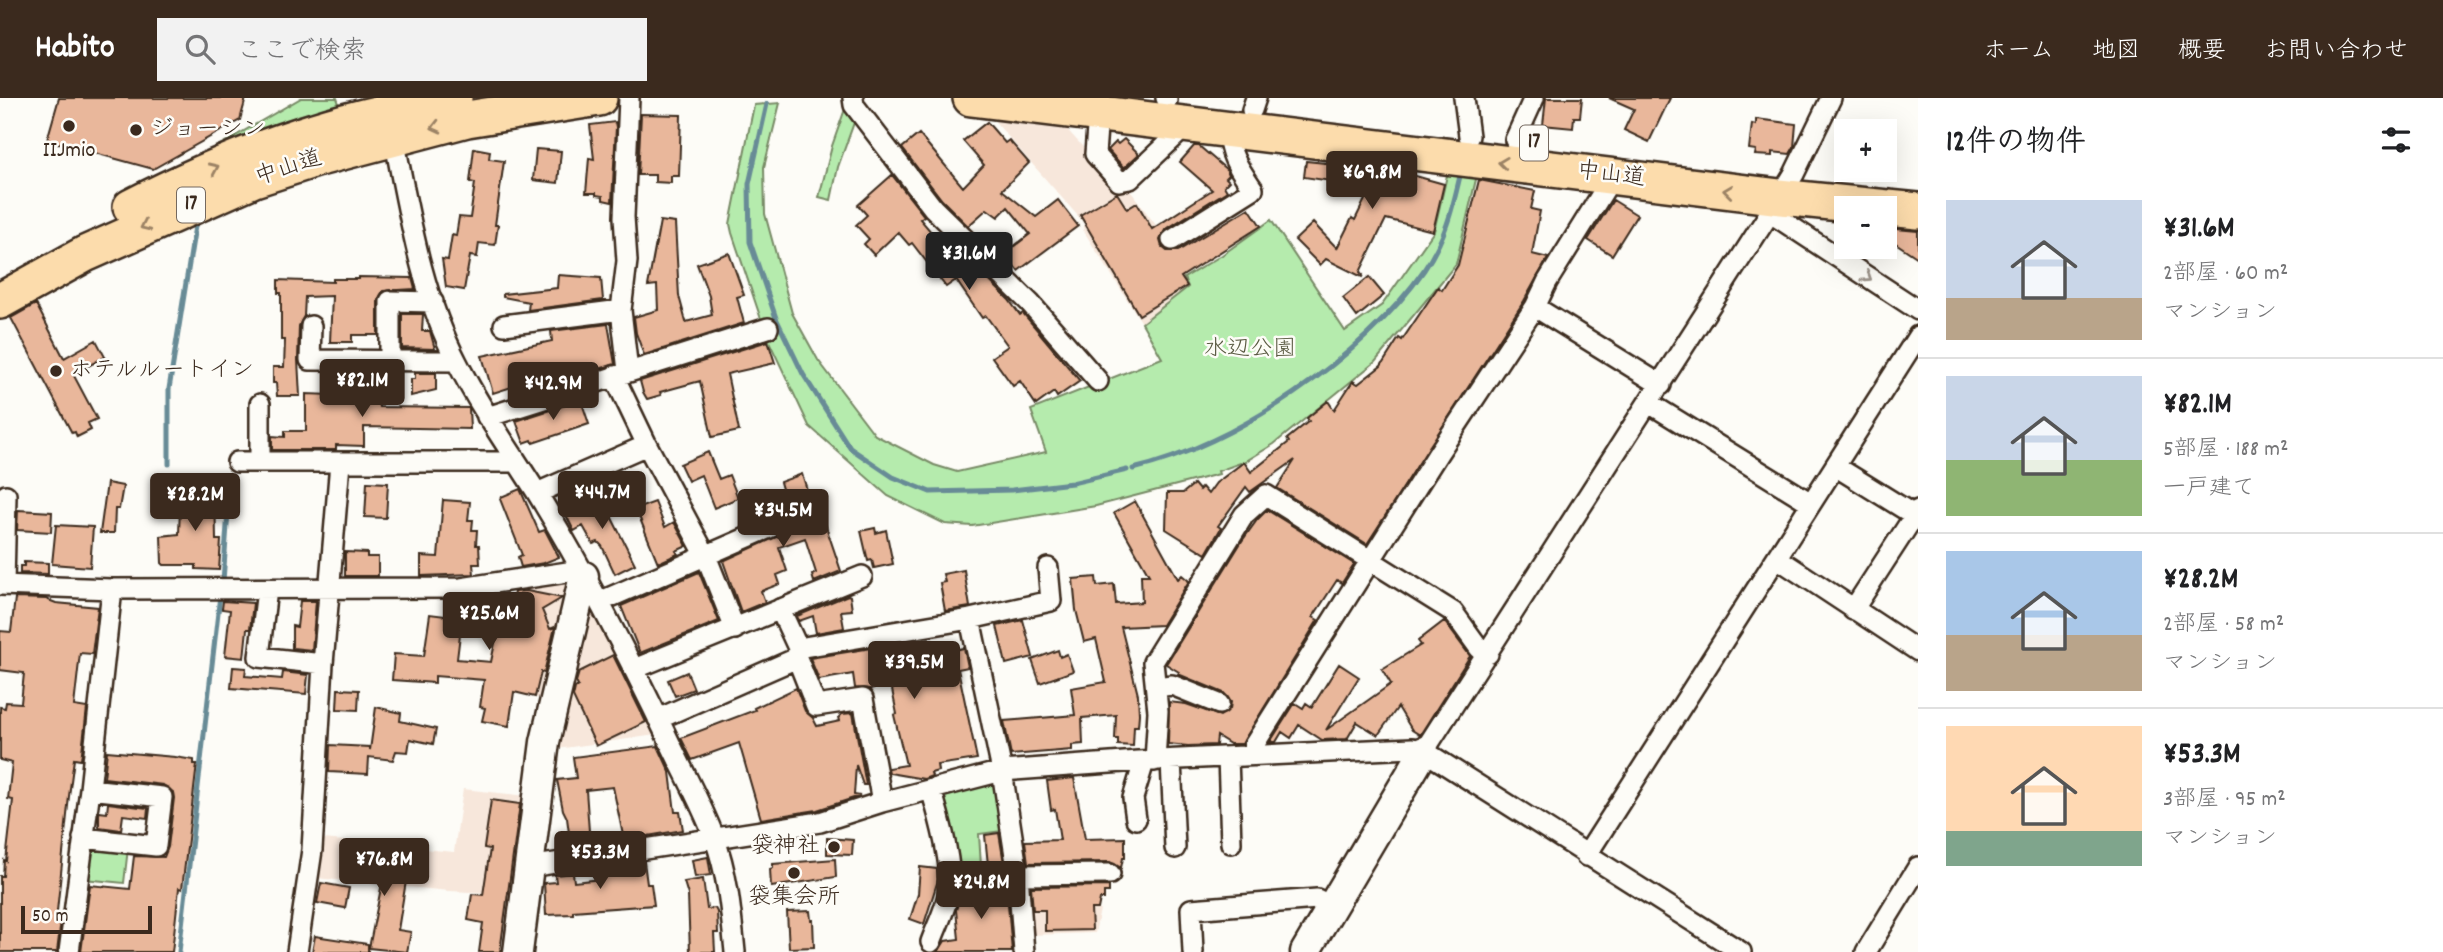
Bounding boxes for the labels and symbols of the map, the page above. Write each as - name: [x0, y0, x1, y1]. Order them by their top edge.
- place label: ジョーシン: [150, 114, 265, 147]
- marker: IIJmio: [61, 118, 77, 134]
- one-way arrow: [430, 119, 442, 133]
- marker: ジョーシン: [128, 122, 144, 138]
- road number: 17: [1520, 126, 1548, 160]
- place label: IIJmio: [43, 135, 95, 168]
- street label: 中山道: [251, 143, 327, 195]
- pin: ¥69.8M: [1315, 152, 1429, 211]
- one-way arrow: [1497, 155, 1508, 170]
- street label: 中山道: [1575, 155, 1647, 197]
- one-way arrow: [208, 163, 220, 177]
- one-way arrow: [1723, 183, 1734, 198]
- road number: 17: [177, 188, 205, 222]
- one-way arrow: [140, 218, 152, 232]
- pin: ¥31.6M: [912, 232, 1026, 292]
- one-way arrow: [1859, 269, 1872, 281]
- park label: 水辺公園: [1204, 334, 1296, 367]
- place label: ホテルルートイン: [70, 355, 254, 388]
- pin: ¥82.1M: [305, 360, 419, 419]
- pin: ¥42.9M: [496, 362, 610, 422]
- marker: ホテルルートイン: [48, 363, 64, 379]
- pin: ¥44.7M: [545, 472, 659, 531]
- pin: ¥28.2M: [138, 474, 252, 533]
- pin: ¥34.5M: [726, 490, 840, 549]
- pin: ¥25.6M: [432, 592, 546, 652]
- pin: ¥39.5M: [857, 642, 971, 701]
- place label: 袋神社: [751, 831, 820, 864]
- pin: ¥53.3M: [543, 832, 657, 891]
- pin: ¥76.8M: [327, 838, 441, 898]
- marker: 袋神社: [826, 839, 842, 855]
- pin: ¥24.8M: [924, 862, 1038, 921]
- marker: 袋集会所: [786, 865, 802, 881]
- place label: 袋集会所: [748, 882, 840, 915]
- scale bar: [21, 903, 152, 935]

